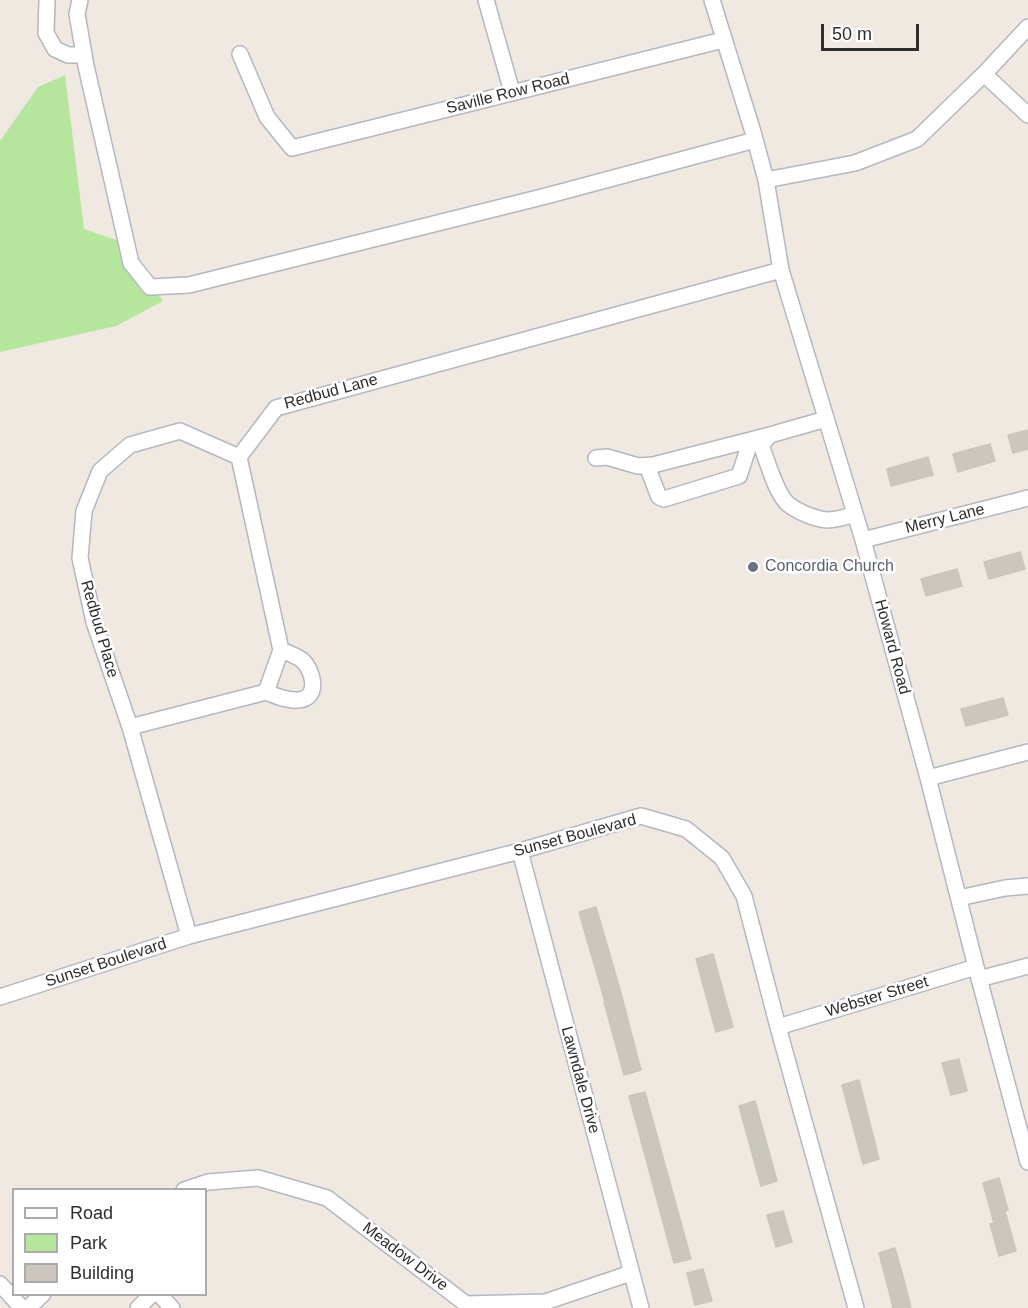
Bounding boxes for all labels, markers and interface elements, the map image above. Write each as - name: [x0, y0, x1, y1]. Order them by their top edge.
- scale bar: [824, 12, 922, 50]
- text: 50 m: [832, 24, 872, 44]
- street label: Saville Row Road: [444, 69, 572, 119]
- street label: Redbud Lane: [282, 370, 380, 414]
- street label: Merry Lane: [903, 500, 987, 538]
- place label: Concordia Church: [765, 557, 894, 577]
- marker: Concordia Church: [746, 560, 760, 574]
- street label: Redbud Place: [76, 578, 122, 680]
- street label: Howard Road: [870, 597, 914, 697]
- street label: Sunset Boulevard: [512, 810, 638, 862]
- street label: Sunset Boulevard: [43, 934, 169, 992]
- street label: Webster Street: [823, 972, 931, 1022]
- street label: Lawndale Drive: [556, 1024, 604, 1136]
- legend: [12, 1188, 207, 1296]
- text: Road: [70, 1203, 113, 1223]
- street label: Meadow Drive: [358, 1219, 452, 1295]
- text: Park: [70, 1233, 107, 1253]
- text: Building: [70, 1263, 134, 1283]

